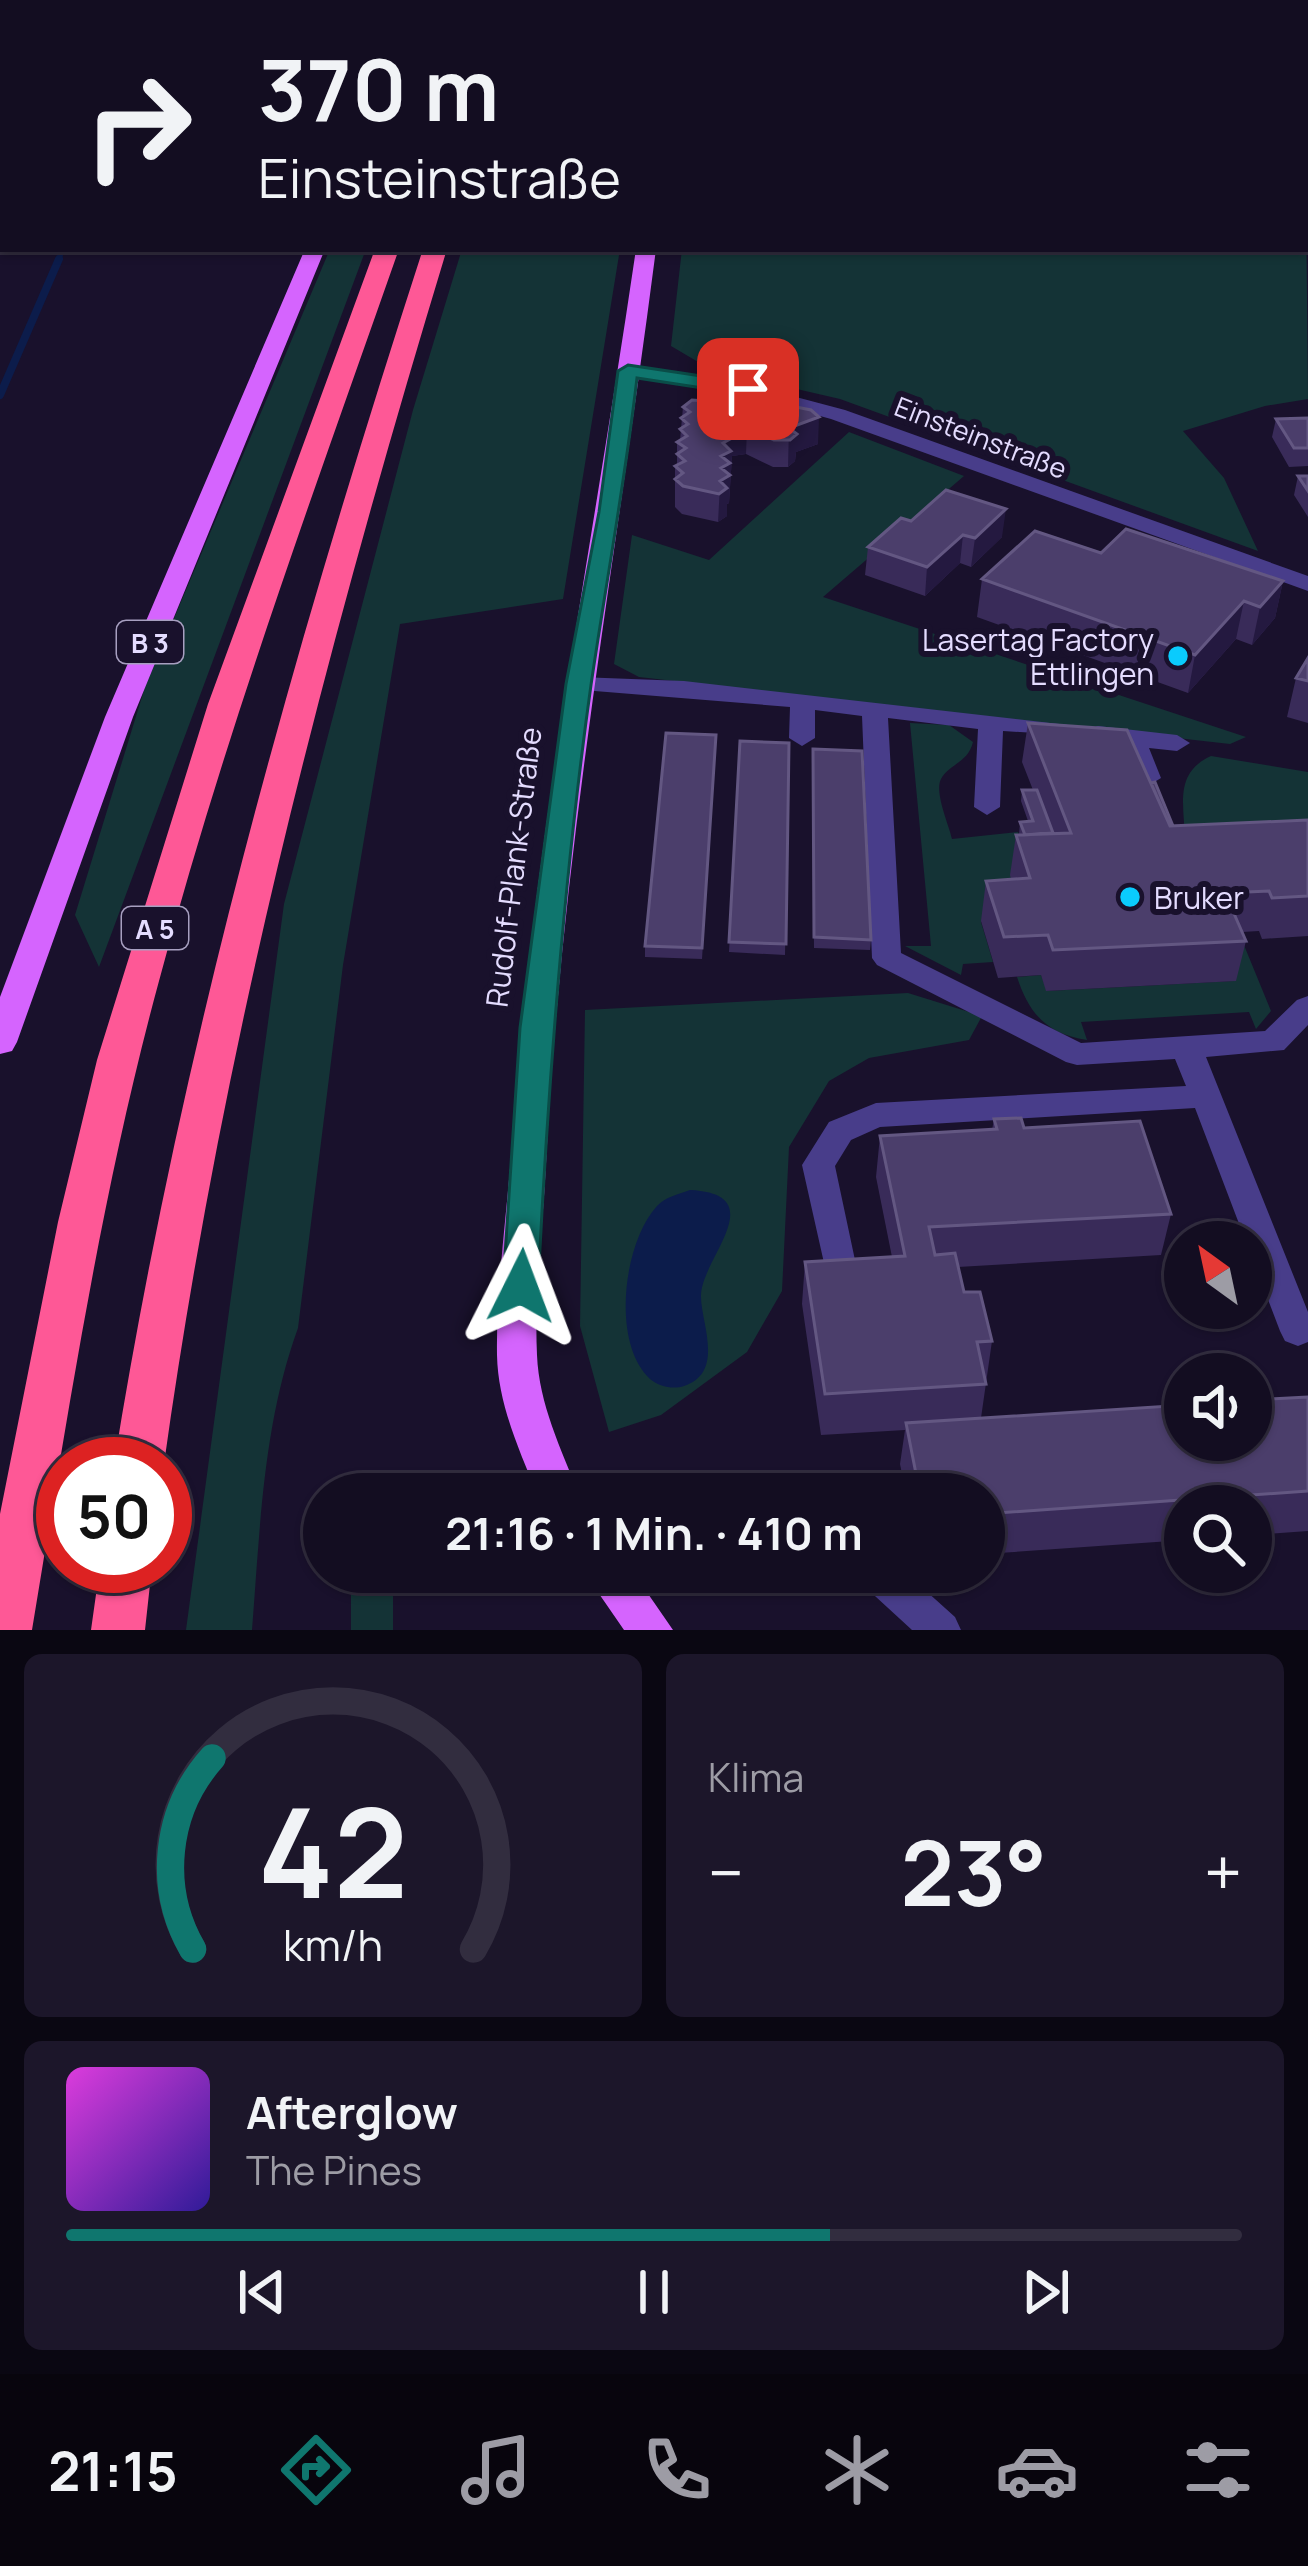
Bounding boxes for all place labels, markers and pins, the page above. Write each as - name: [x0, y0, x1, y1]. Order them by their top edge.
- pin: [697, 338, 799, 440]
- place label: Lasertag Factory Ettlingen: [922, 619, 1154, 694]
- marker: Lasertag Factory Ettlingen: [1165, 643, 1191, 669]
- place label: Bruker: [1154, 877, 1244, 918]
- marker: Bruker: [1117, 884, 1143, 910]

